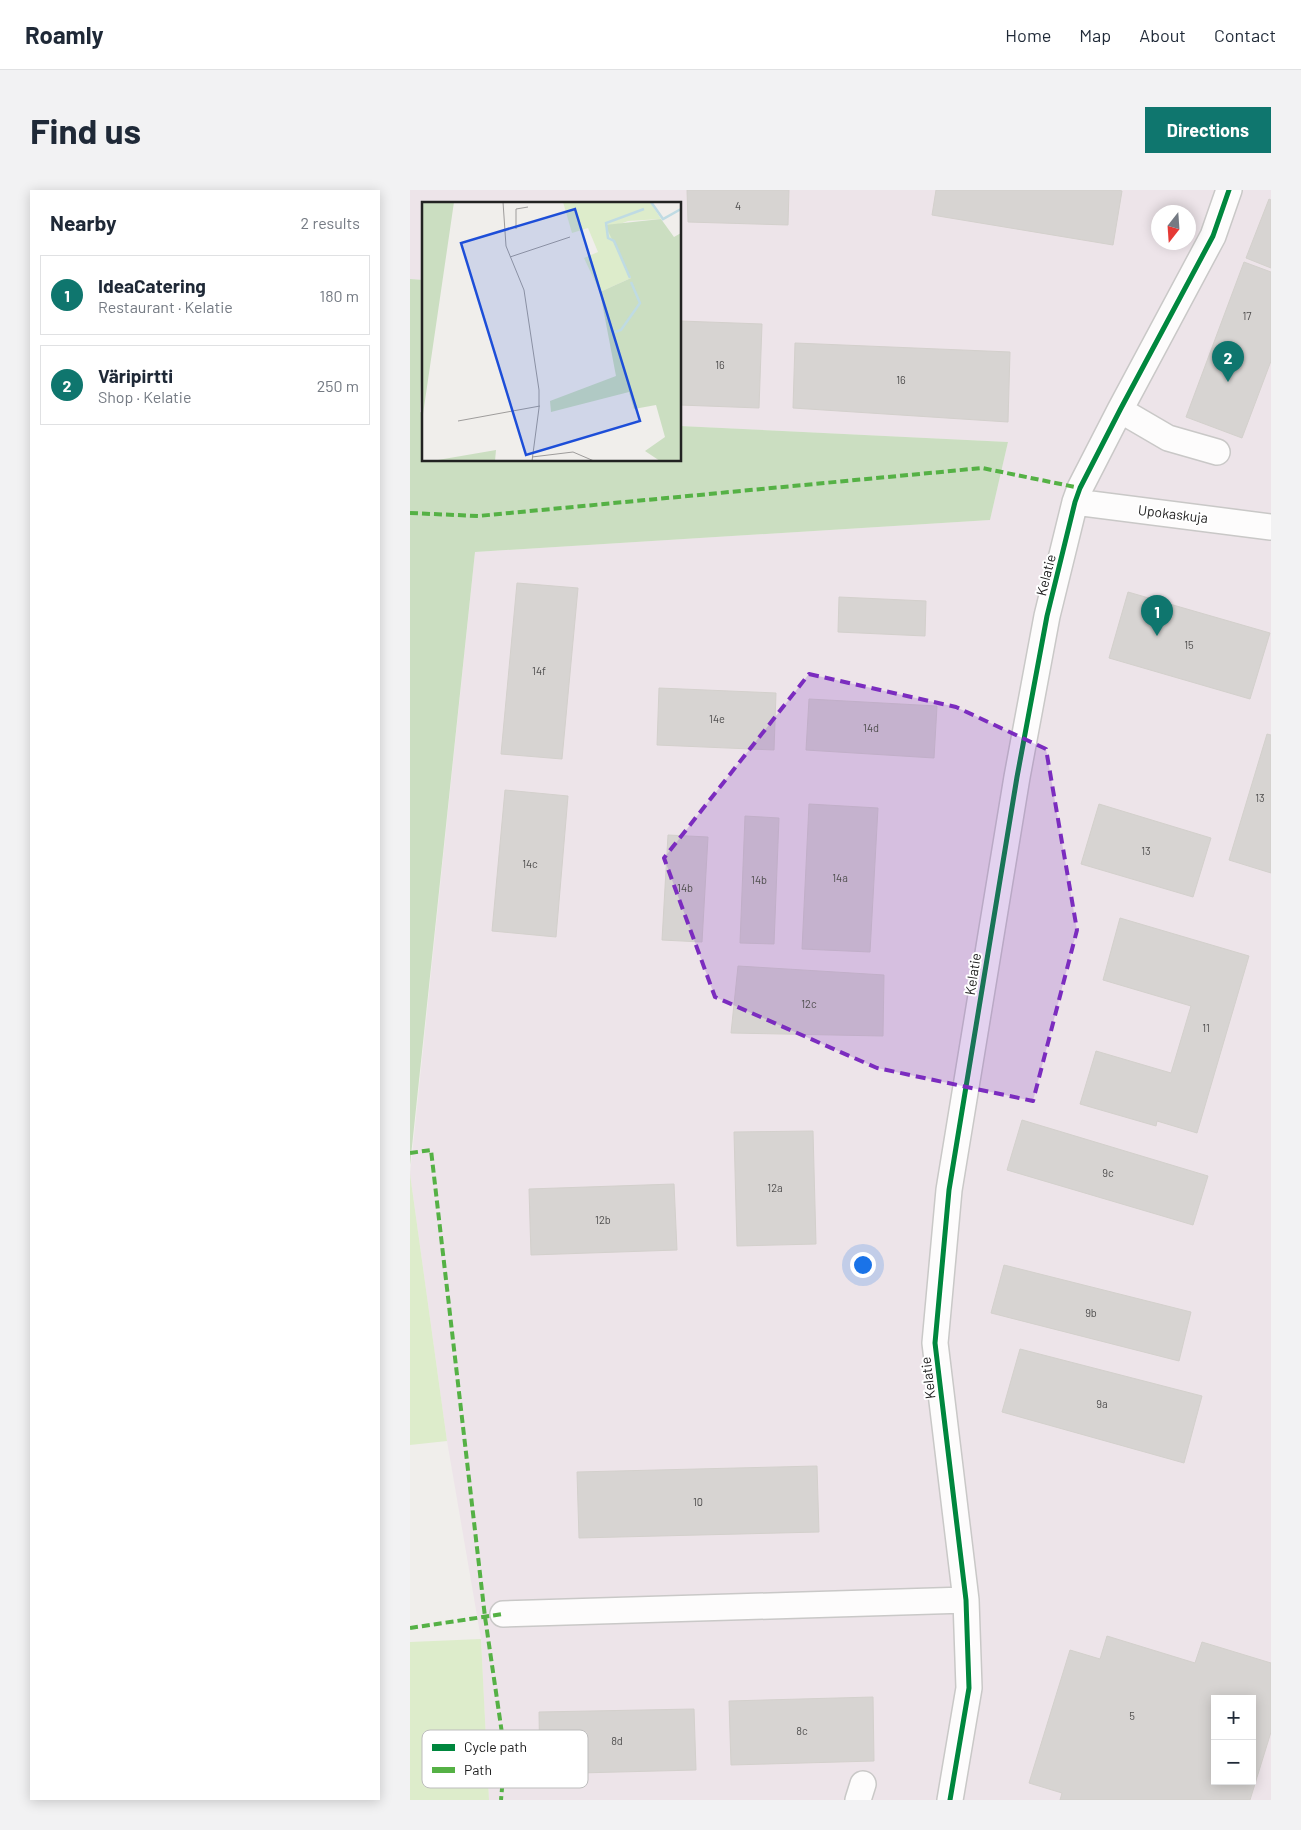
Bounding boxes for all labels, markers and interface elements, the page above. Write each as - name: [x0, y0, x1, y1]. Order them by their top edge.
- text: Roamly: [25, 20, 104, 49]
- text: Home: [1005, 24, 1051, 46]
- text: Map: [1079, 24, 1111, 46]
- text: About: [1139, 24, 1186, 46]
- text: Contact: [1214, 24, 1276, 46]
- button: Directions: [1145, 107, 1271, 153]
- text: Find us: [30, 109, 141, 151]
- house number: 4: [735, 199, 741, 212]
- inset map: [422, 202, 681, 461]
- north arrow: [1151, 205, 1196, 250]
- text: Nearby: [50, 210, 116, 235]
- text: 2 results: [301, 213, 360, 232]
- text: IdeaCatering: [98, 274, 206, 297]
- text: 1: [64, 286, 70, 305]
- text: 180 m: [320, 286, 359, 305]
- text: Restaurant · Kelatie: [98, 297, 233, 316]
- house number: 17: [1242, 309, 1252, 322]
- pin: 2: [1212, 341, 1244, 382]
- house number: 16: [715, 358, 725, 371]
- text: Väripirtti: [98, 364, 173, 387]
- house number: 16: [896, 373, 906, 386]
- text: 2: [63, 376, 71, 395]
- text: 250 m: [317, 376, 359, 395]
- text: Shop · Kelatie: [98, 387, 191, 406]
- street label: Upokaskuja: [1137, 501, 1209, 526]
- street label: Kelatie: [1032, 552, 1059, 597]
- pin: 1: [1141, 595, 1173, 636]
- house number: 15: [1184, 638, 1194, 651]
- house number: 14f: [532, 664, 546, 677]
- house number: 14e: [709, 712, 725, 725]
- house number: 14d: [863, 721, 879, 734]
- house number: 13: [1255, 791, 1265, 804]
- house number: 13: [1141, 844, 1151, 857]
- house number: 14c: [522, 857, 538, 870]
- house number: 14a: [832, 871, 848, 884]
- house number: 14b: [751, 873, 767, 886]
- house number: 14b: [677, 881, 693, 894]
- street label: Kelatie: [961, 952, 984, 996]
- house number: 12c: [801, 997, 817, 1010]
- house number: 11: [1202, 1021, 1210, 1034]
- house number: 9c: [1102, 1166, 1114, 1179]
- house number: 12a: [767, 1181, 783, 1194]
- house number: 12b: [595, 1213, 611, 1226]
- your location: [850, 1252, 876, 1278]
- house number: 9b: [1085, 1306, 1097, 1319]
- street label: Kelatie: [916, 1356, 939, 1400]
- house number: 9a: [1096, 1397, 1108, 1410]
- house number: 10: [693, 1495, 703, 1508]
- map controls: [1211, 1695, 1256, 1785]
- button: +: [1211, 1695, 1256, 1740]
- house number: 5: [1129, 1709, 1135, 1722]
- house number: 8c: [796, 1724, 808, 1737]
- legend: [422, 1730, 588, 1788]
- house number: 8d: [611, 1734, 623, 1747]
- text: Cycle path: [464, 1738, 527, 1755]
- button: −: [1211, 1740, 1256, 1785]
- text: Path: [464, 1761, 492, 1778]

